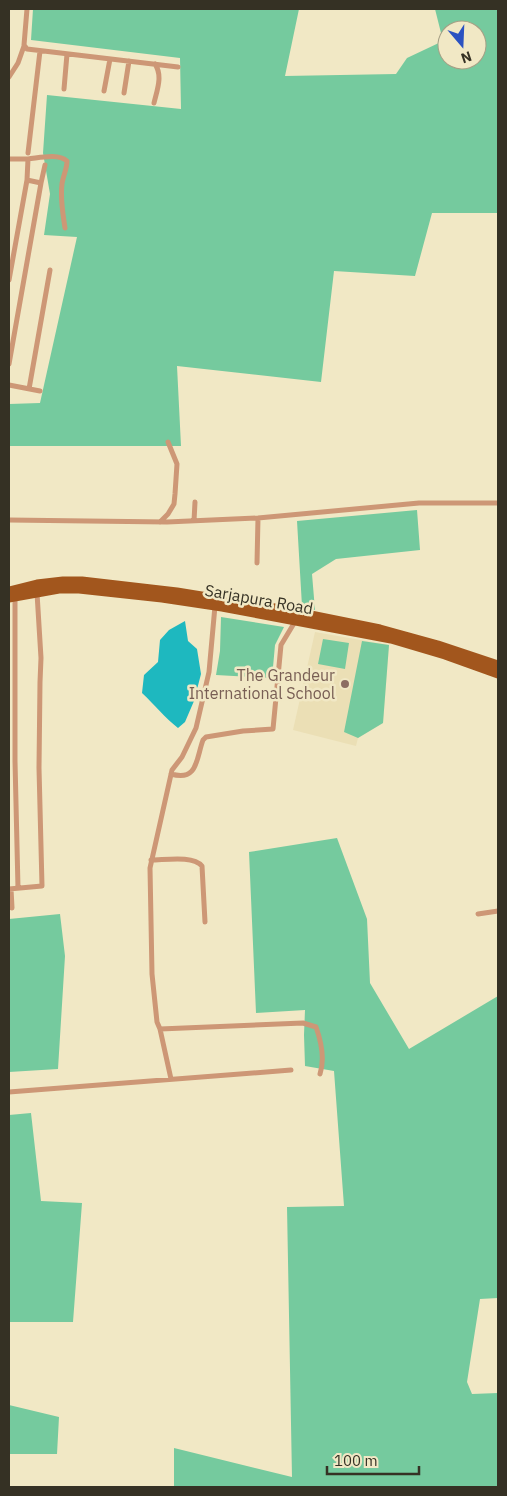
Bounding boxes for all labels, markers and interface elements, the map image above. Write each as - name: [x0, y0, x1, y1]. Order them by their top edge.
- north arrow: [437, 20, 487, 70]
- text: N: [459, 47, 474, 67]
- street label: Sarjapura Road: [203, 580, 315, 618]
- place label: The Grandeur International School: [189, 665, 335, 703]
- marker: The Grandeur International School: [339, 678, 351, 690]
- scale bar: [327, 1444, 420, 1476]
- text: 100 m: [334, 1451, 378, 1470]

